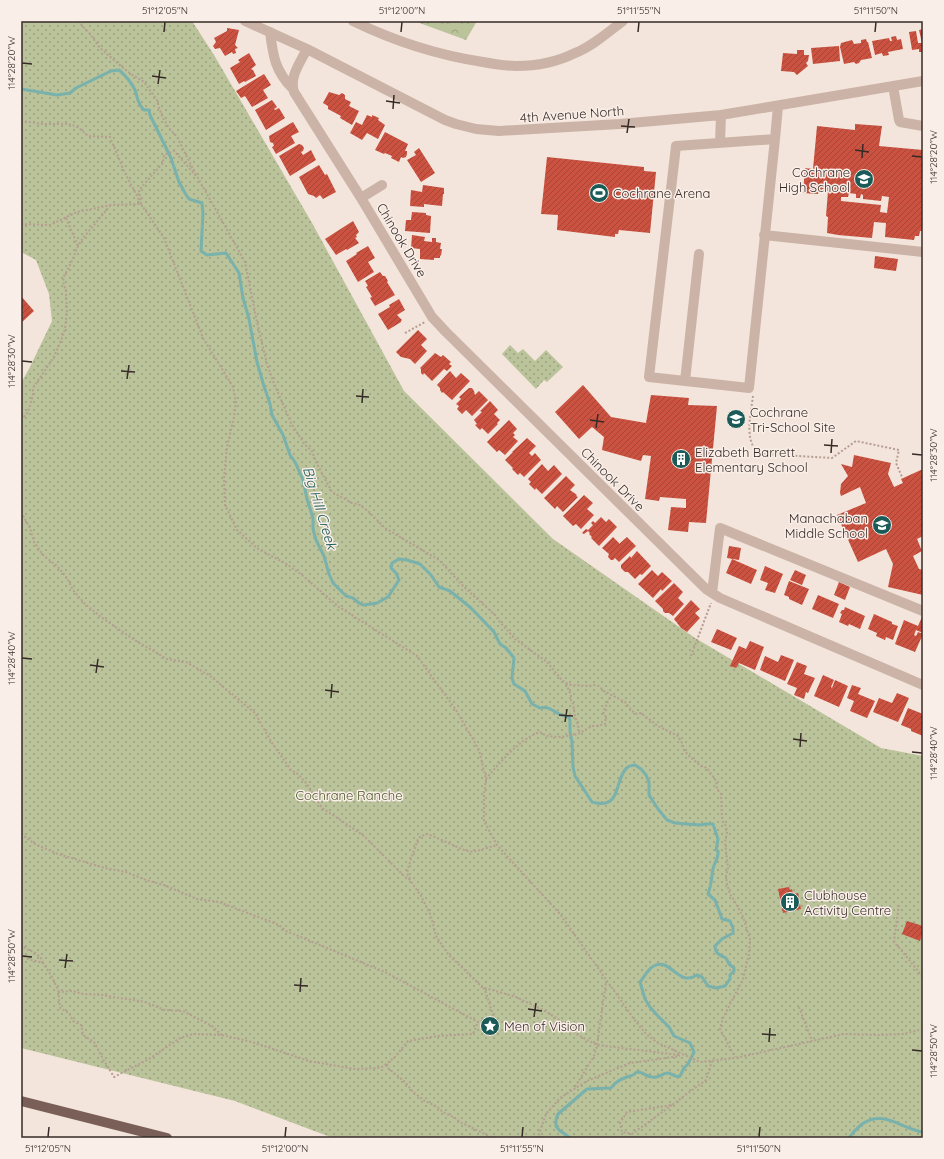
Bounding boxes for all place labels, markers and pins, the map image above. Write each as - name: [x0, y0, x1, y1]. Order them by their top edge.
- place label: Cochrane High School: [779, 164, 850, 195]
- school or university icon: Cochrane High School: [853, 168, 875, 190]
- sports icon: Cochrane Arena: [588, 182, 610, 204]
- place label: Cochrane Arena: [613, 185, 710, 201]
- place label: Cochrane Tri-School Site: [750, 404, 835, 435]
- school or university icon: Cochrane Tri-School Site: [725, 408, 747, 430]
- place label: Elizabeth Barrett Elementary School: [695, 444, 808, 475]
- building icon: Elizabeth Barrett Elementary School: [670, 448, 692, 470]
- place label: Manachaban Middle School: [785, 510, 868, 541]
- school or university icon: Manachaban Middle School: [871, 514, 893, 536]
- place label: Clubhouse Activity Centre: [804, 887, 891, 918]
- building icon: Clubhouse Activity Centre: [779, 891, 801, 913]
- place icon: Men of Vision: [479, 1015, 501, 1037]
- place label: Men of Vision: [504, 1018, 585, 1034]

